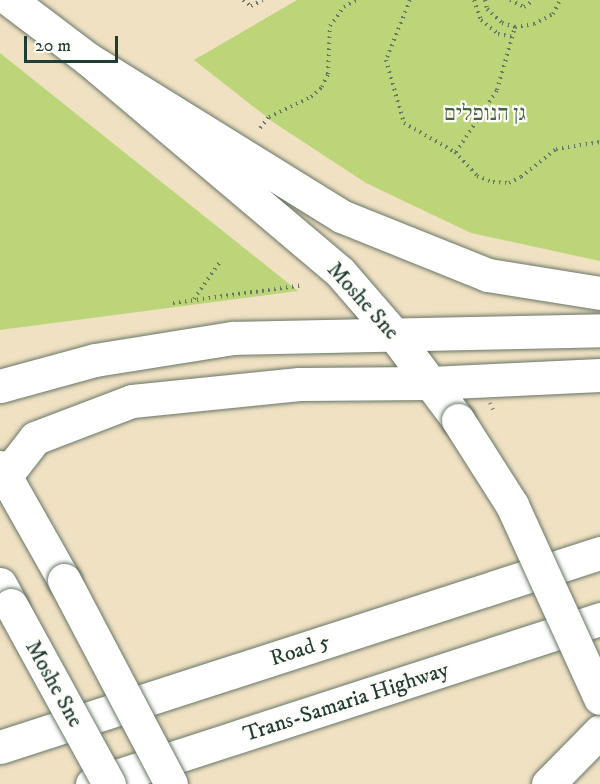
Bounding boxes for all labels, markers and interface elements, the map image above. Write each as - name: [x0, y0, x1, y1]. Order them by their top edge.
- scale bar: [27, 24, 122, 62]
- text: 20 m: [35, 35, 71, 57]
- park label: גן הנופלים: [444, 101, 526, 127]
- street label: Moshe Sne: [321, 257, 405, 345]
- street label: Road 5: [267, 628, 333, 672]
- street label: Moshe Sne: [19, 636, 89, 732]
- street label: Trans-Samaria Highway: [240, 656, 452, 748]

